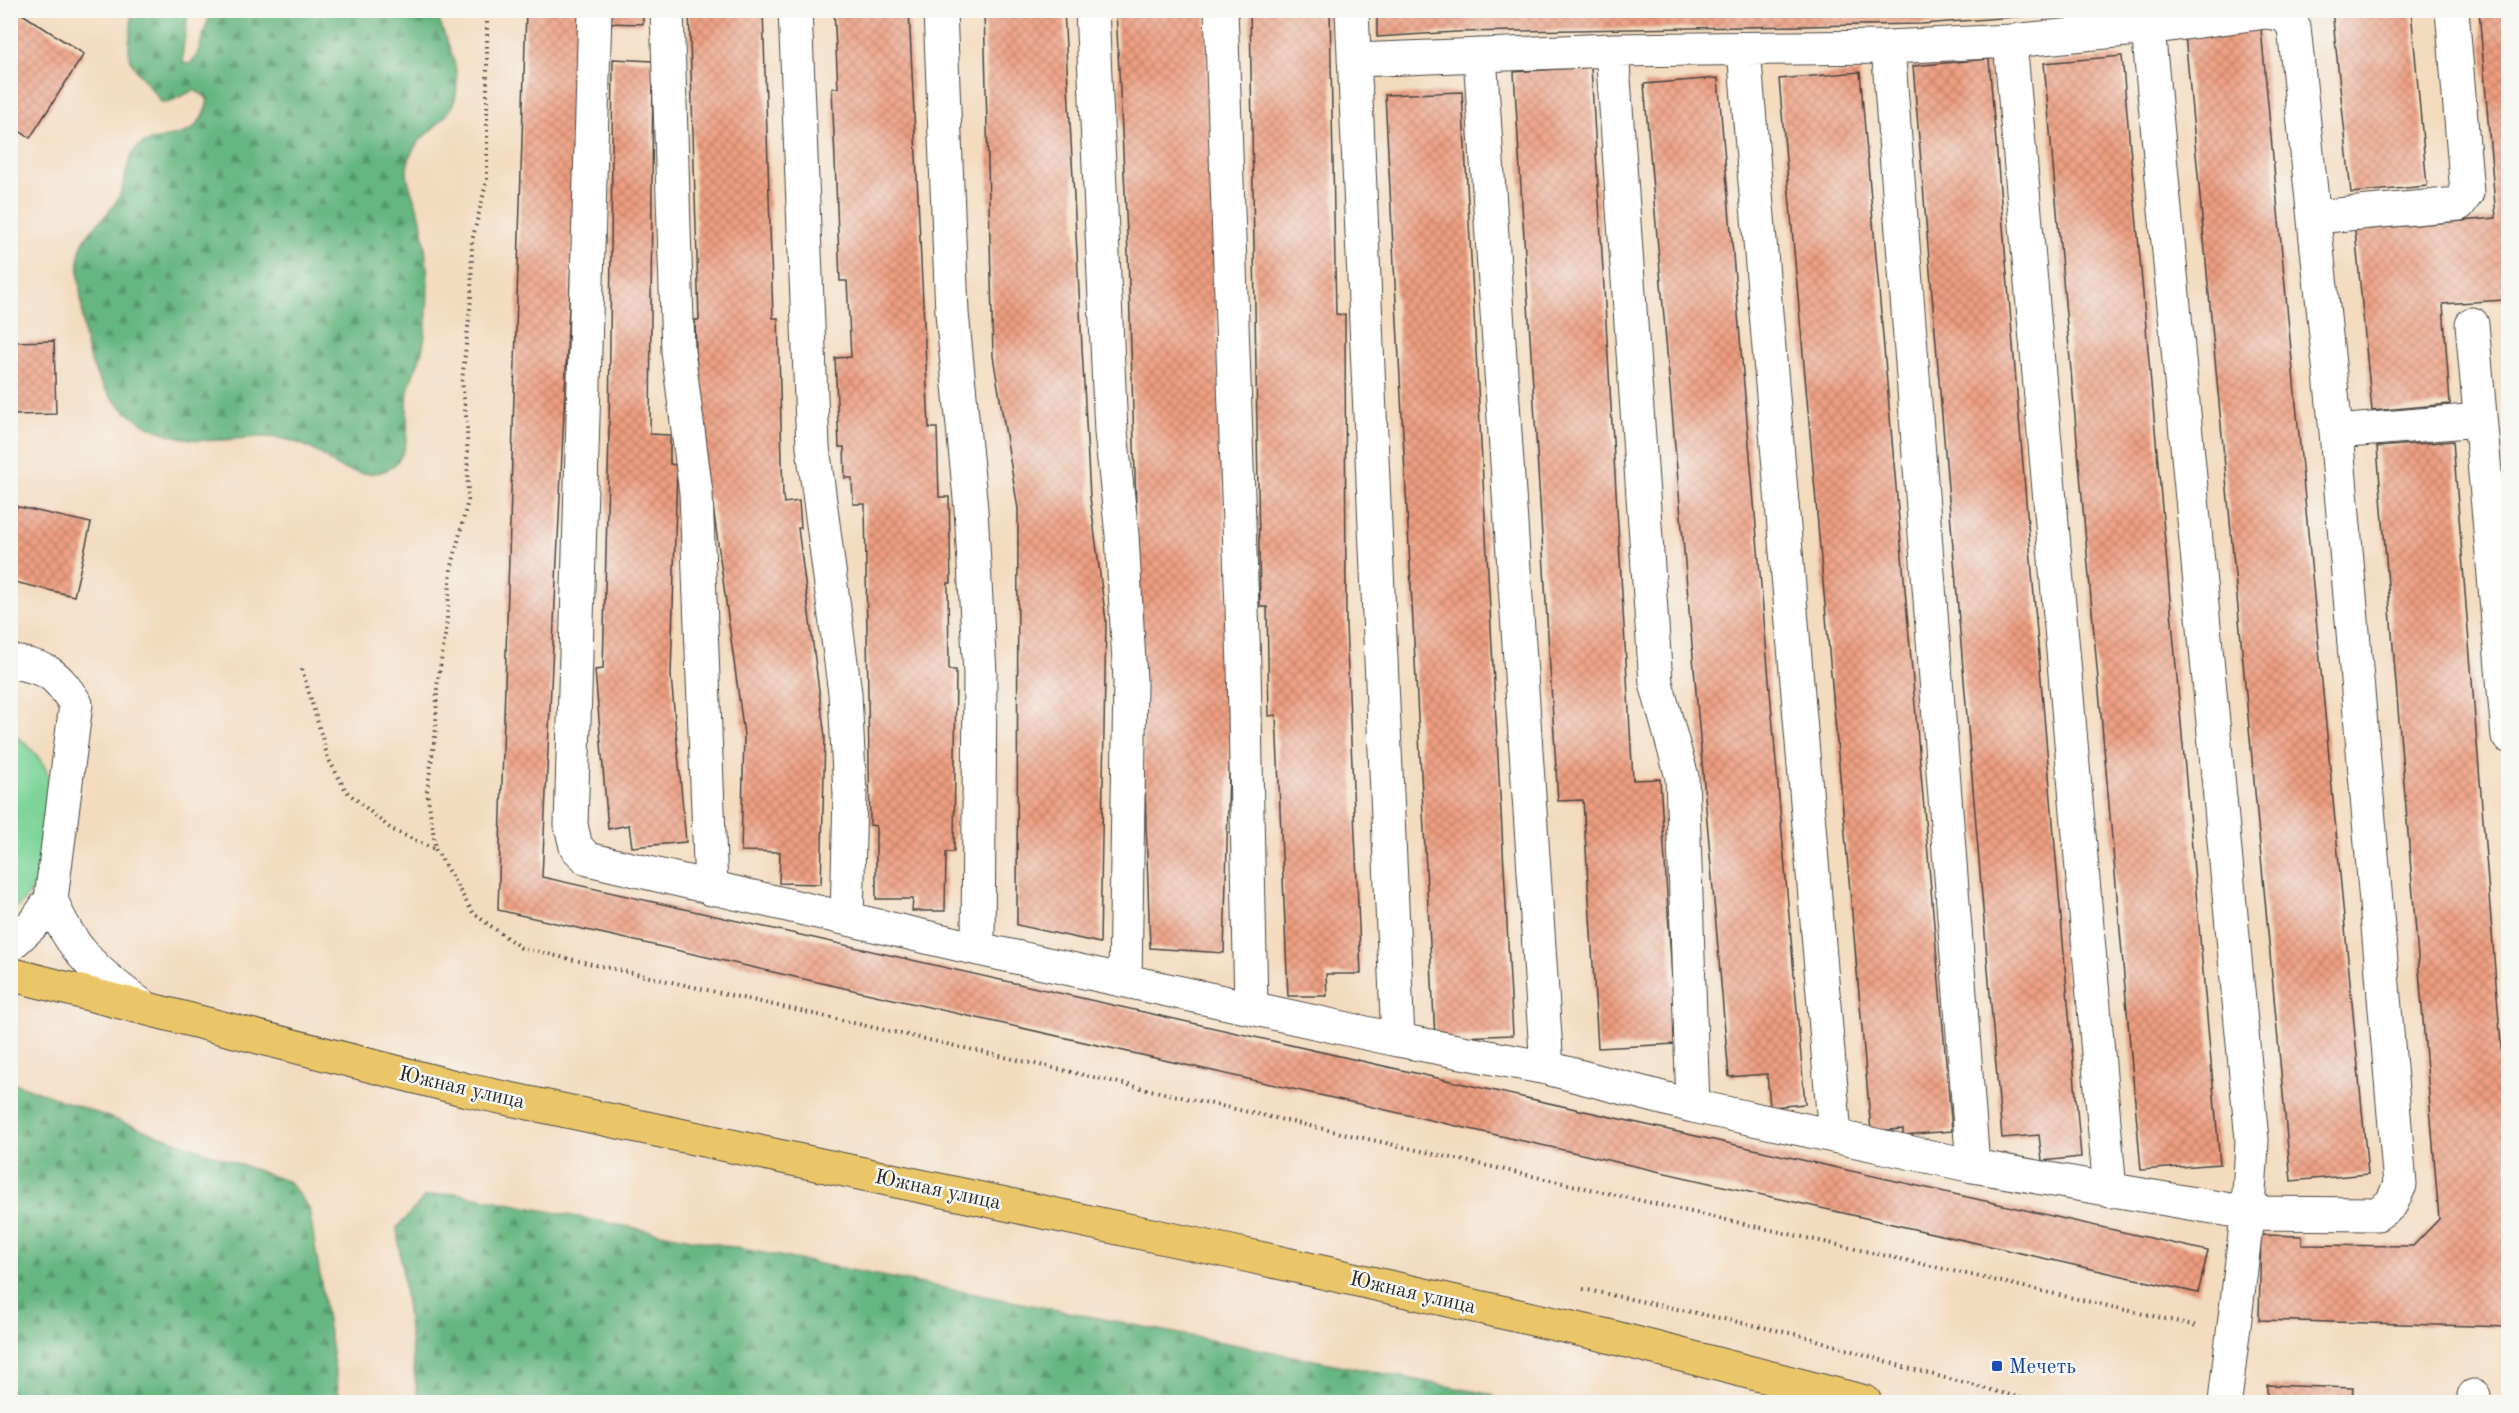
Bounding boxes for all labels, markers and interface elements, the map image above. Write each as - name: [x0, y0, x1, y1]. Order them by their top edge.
- street label: Южная улица: [397, 1064, 527, 1113]
- street label: Южная улица: [873, 1167, 1003, 1214]
- street label: Южная улица: [1348, 1269, 1478, 1318]
- place label: Мечеть: [2009, 1357, 2076, 1378]
- marker: Мечеть: [1990, 1359, 2004, 1373]

